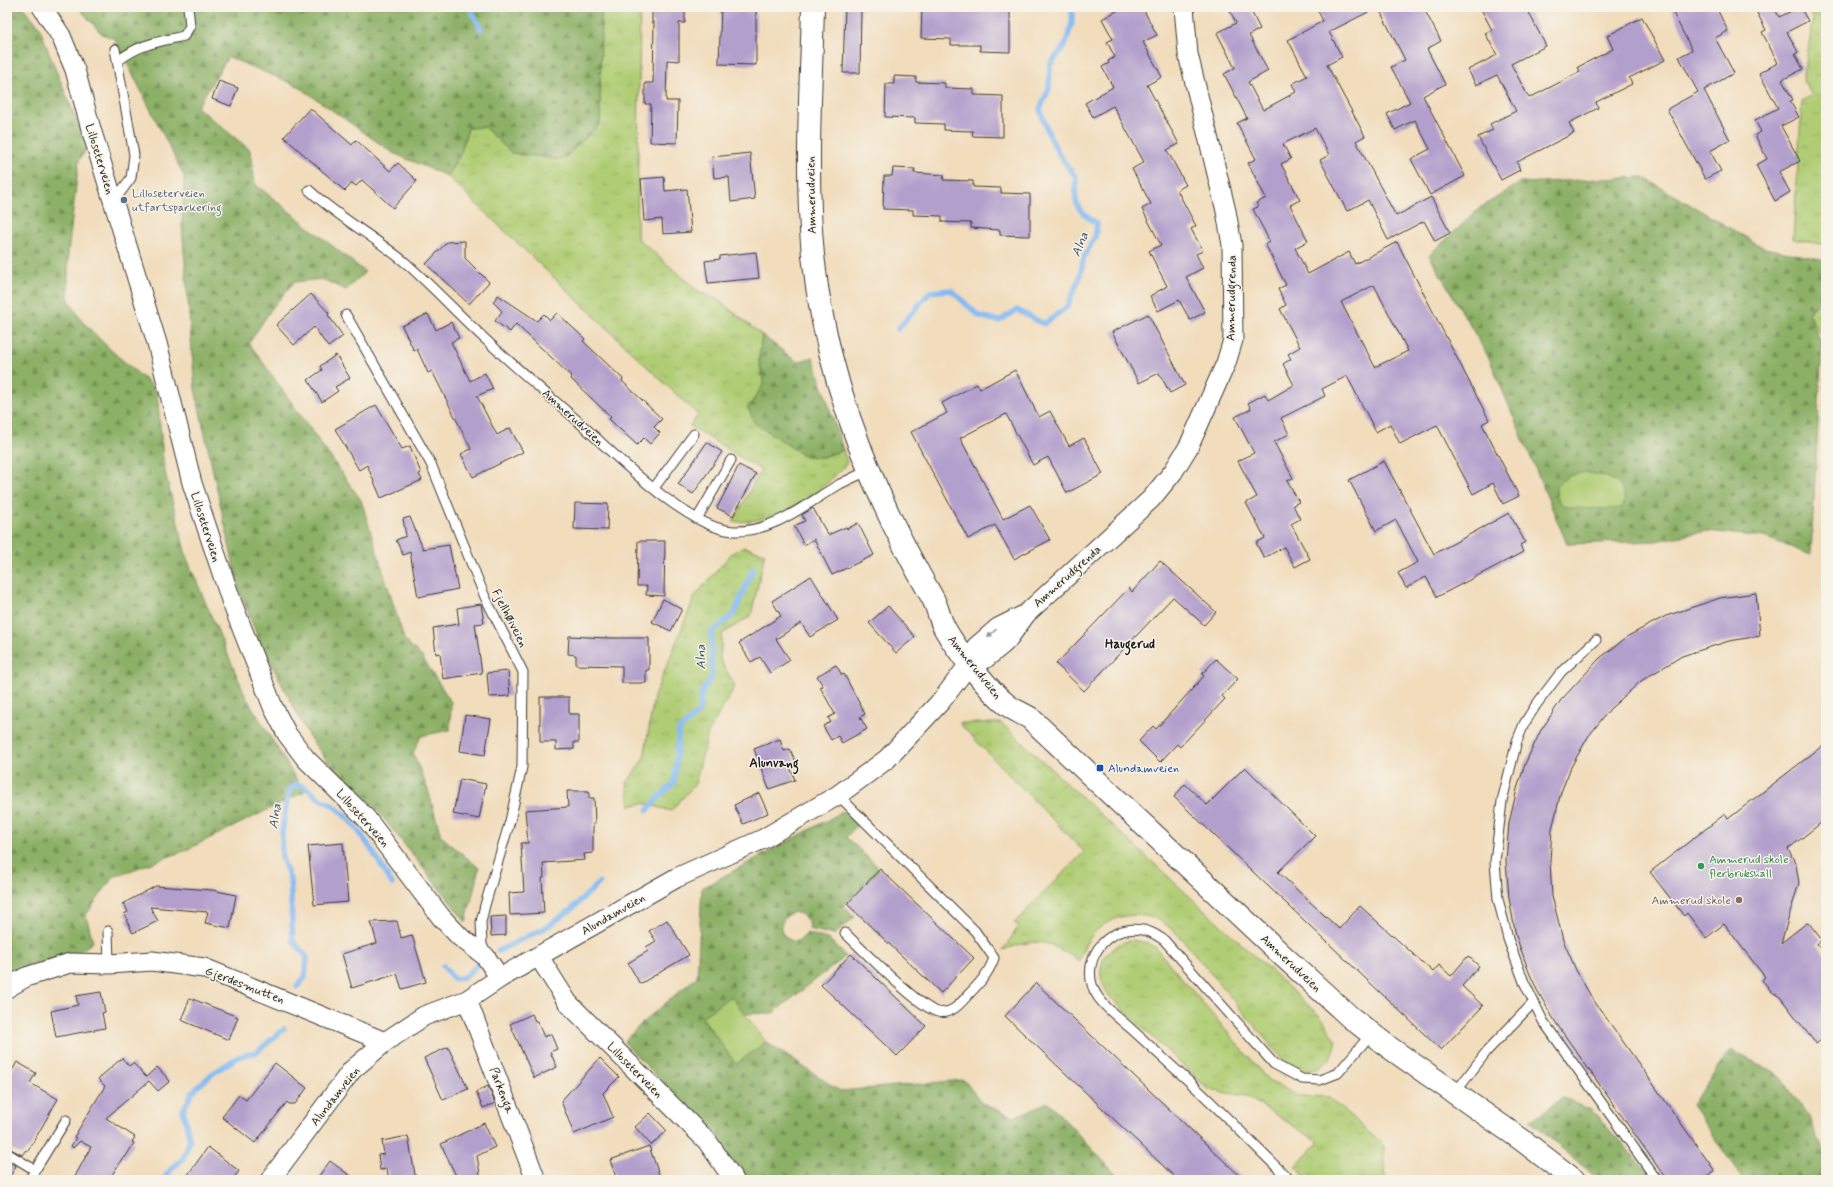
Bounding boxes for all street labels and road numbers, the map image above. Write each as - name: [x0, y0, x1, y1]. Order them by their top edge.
- street label: Lilloseterveien: [81, 122, 117, 196]
- street label: Ammerudveien: [803, 156, 821, 234]
- street label: Ammerudgrenda: [1223, 255, 1242, 341]
- street label: Ammerudveien: [538, 386, 607, 450]
- street label: Lilloseterveien: [186, 490, 224, 564]
- street label: Ammerudgrenda: [1030, 542, 1106, 612]
- street label: Fjellhøiveien: [488, 587, 531, 650]
- street label: Ammerudveien: [944, 632, 1005, 703]
- street label: Lilloseterveien: [332, 786, 393, 851]
- street label: Alundamveien: [579, 890, 648, 940]
- street label: Ammerudveien: [1256, 931, 1324, 996]
- street label: Gjerdesmutten: [203, 963, 287, 1008]
- street label: Lilloseterveien: [603, 1039, 666, 1102]
- street label: Alundamveien: [308, 1064, 364, 1130]
- street label: Parkenga: [484, 1065, 517, 1117]

